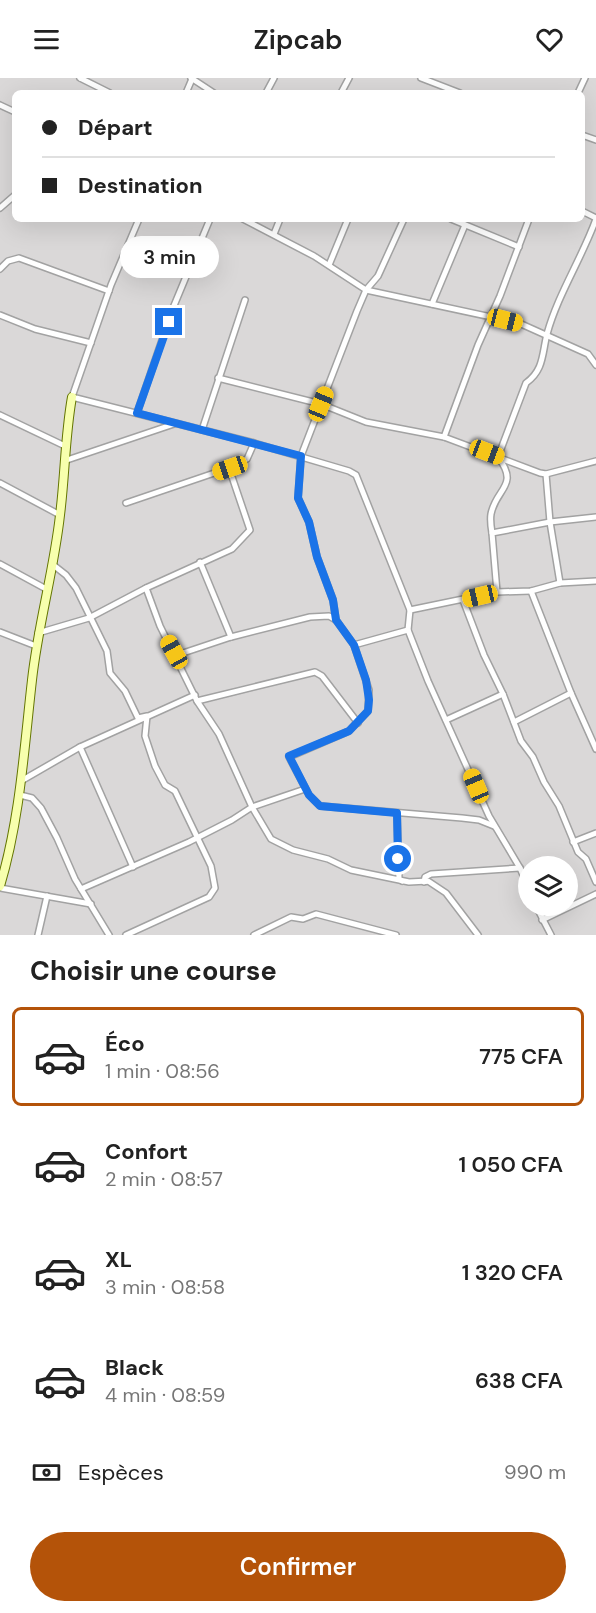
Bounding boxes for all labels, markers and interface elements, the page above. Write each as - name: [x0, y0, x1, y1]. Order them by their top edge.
- text: Zipcab: [254, 22, 342, 57]
- icon: menu: [30, 23, 63, 56]
- icon: heart: [533, 23, 566, 56]
- text: Départ: [78, 113, 153, 142]
- text: Destination: [78, 171, 203, 200]
- callout: 3 min: [120, 235, 219, 277]
- text: 3 min: [143, 244, 196, 270]
- car: [485, 307, 525, 333]
- route end: [155, 308, 182, 335]
- car: [306, 384, 336, 424]
- car: [467, 437, 507, 467]
- car: [210, 454, 250, 482]
- car: [460, 583, 500, 609]
- car: [157, 632, 191, 672]
- car: [461, 766, 491, 806]
- route start: [384, 845, 411, 872]
- map controls: [518, 856, 578, 916]
- button: layers: [518, 856, 578, 916]
- text: Choisir une course: [30, 953, 277, 988]
- text: Éco: [105, 1029, 145, 1058]
- icon: car: [33, 1030, 87, 1084]
- text: 775 CFA: [479, 1042, 563, 1071]
- text: 1 min · 08:56: [105, 1058, 220, 1084]
- text: Confort: [105, 1137, 188, 1166]
- icon: car: [33, 1138, 87, 1192]
- text: 1 050 CFA: [458, 1150, 563, 1179]
- text: 2 min · 08:57: [105, 1166, 223, 1192]
- text: XL: [105, 1245, 132, 1274]
- icon: car: [33, 1246, 87, 1300]
- text: 1 320 CFA: [462, 1258, 563, 1287]
- text: 3 min · 08:58: [105, 1274, 225, 1300]
- text: Black: [105, 1353, 164, 1382]
- icon: car: [33, 1354, 87, 1408]
- text: 638 CFA: [475, 1366, 563, 1395]
- text: 4 min · 08:59: [105, 1382, 225, 1408]
- icon: cash: [30, 1456, 63, 1489]
- text: Espèces: [78, 1458, 164, 1487]
- text: 990 m: [504, 1459, 566, 1485]
- button: Confirmer: [30, 1532, 566, 1601]

